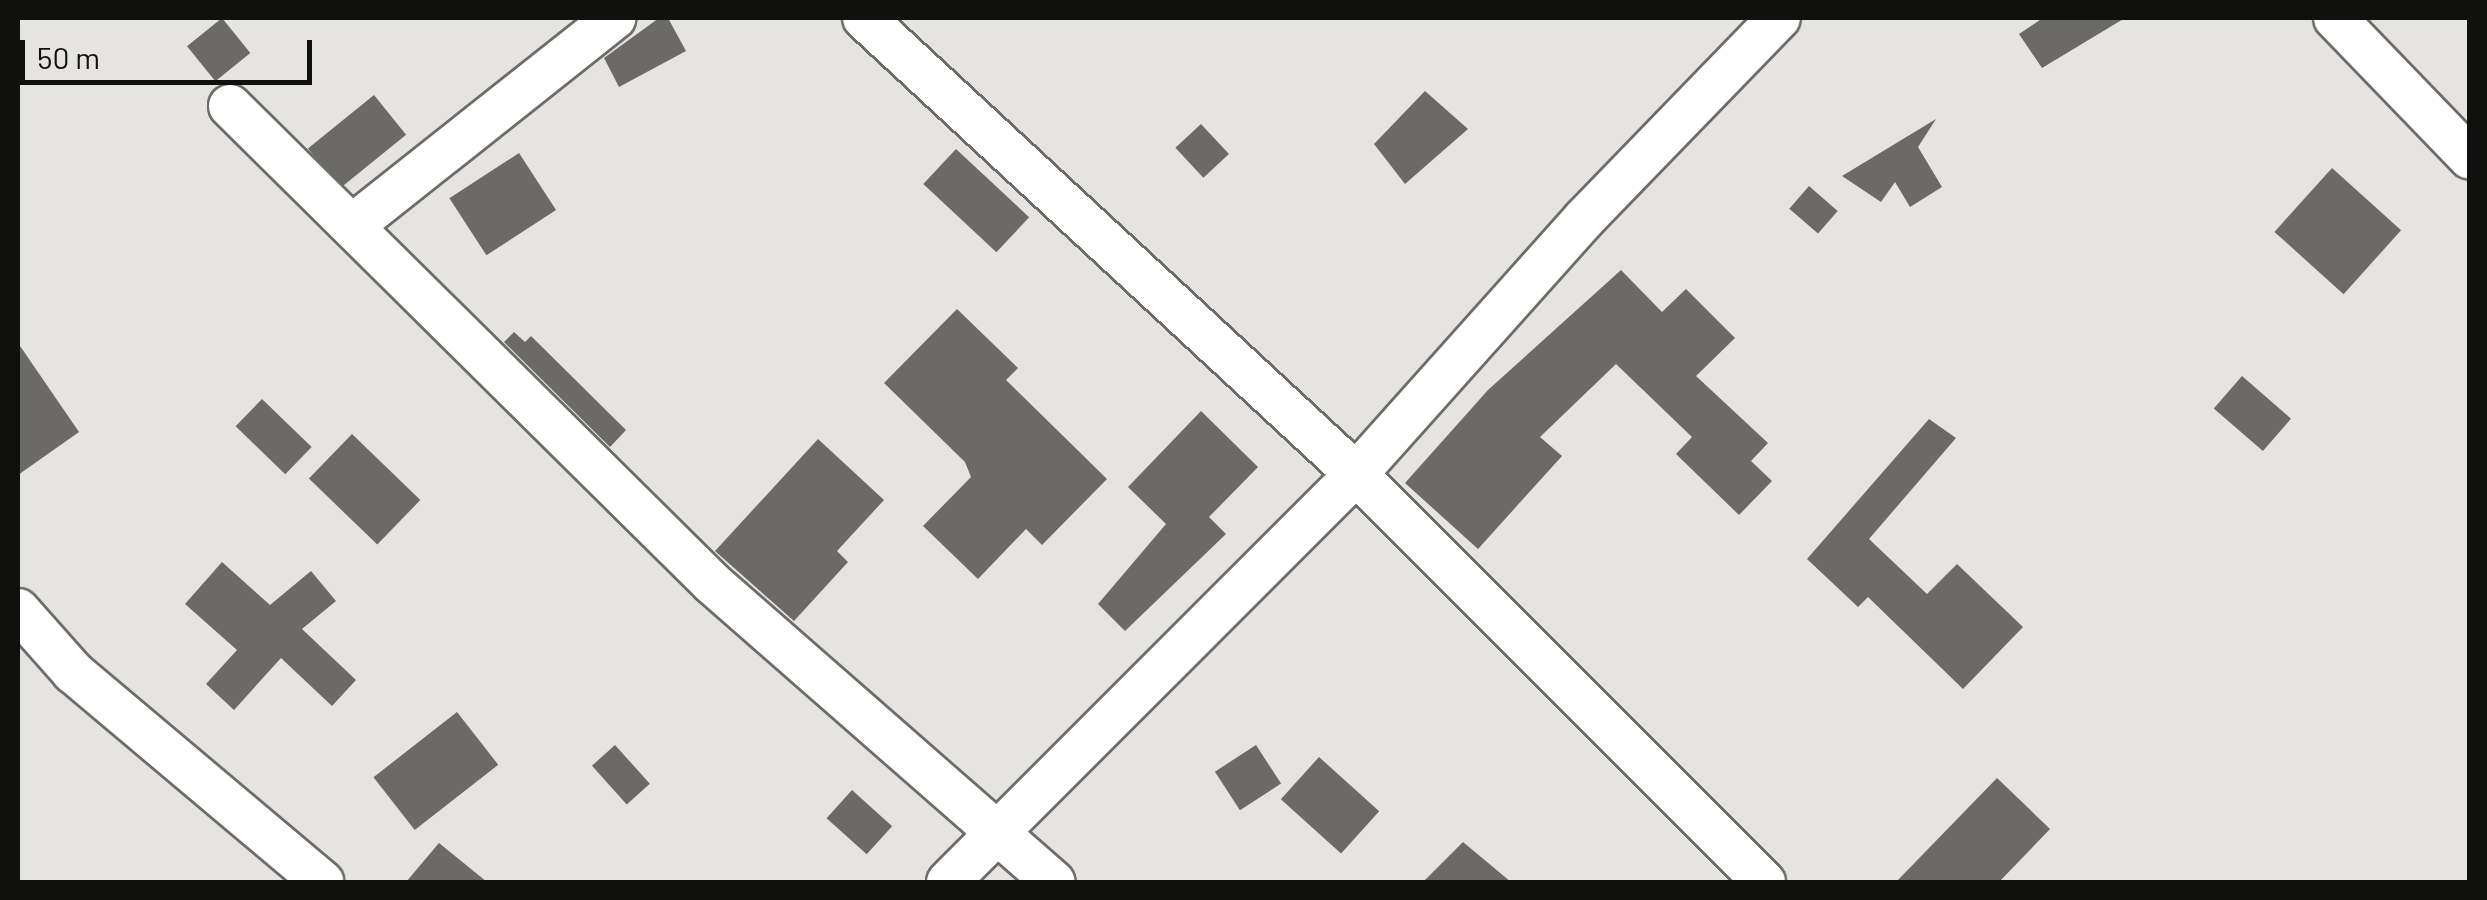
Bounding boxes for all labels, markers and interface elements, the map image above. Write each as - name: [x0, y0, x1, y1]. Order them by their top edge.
- scale bar: [25, 20, 318, 82]
- text: 50 m: [37, 39, 100, 75]

